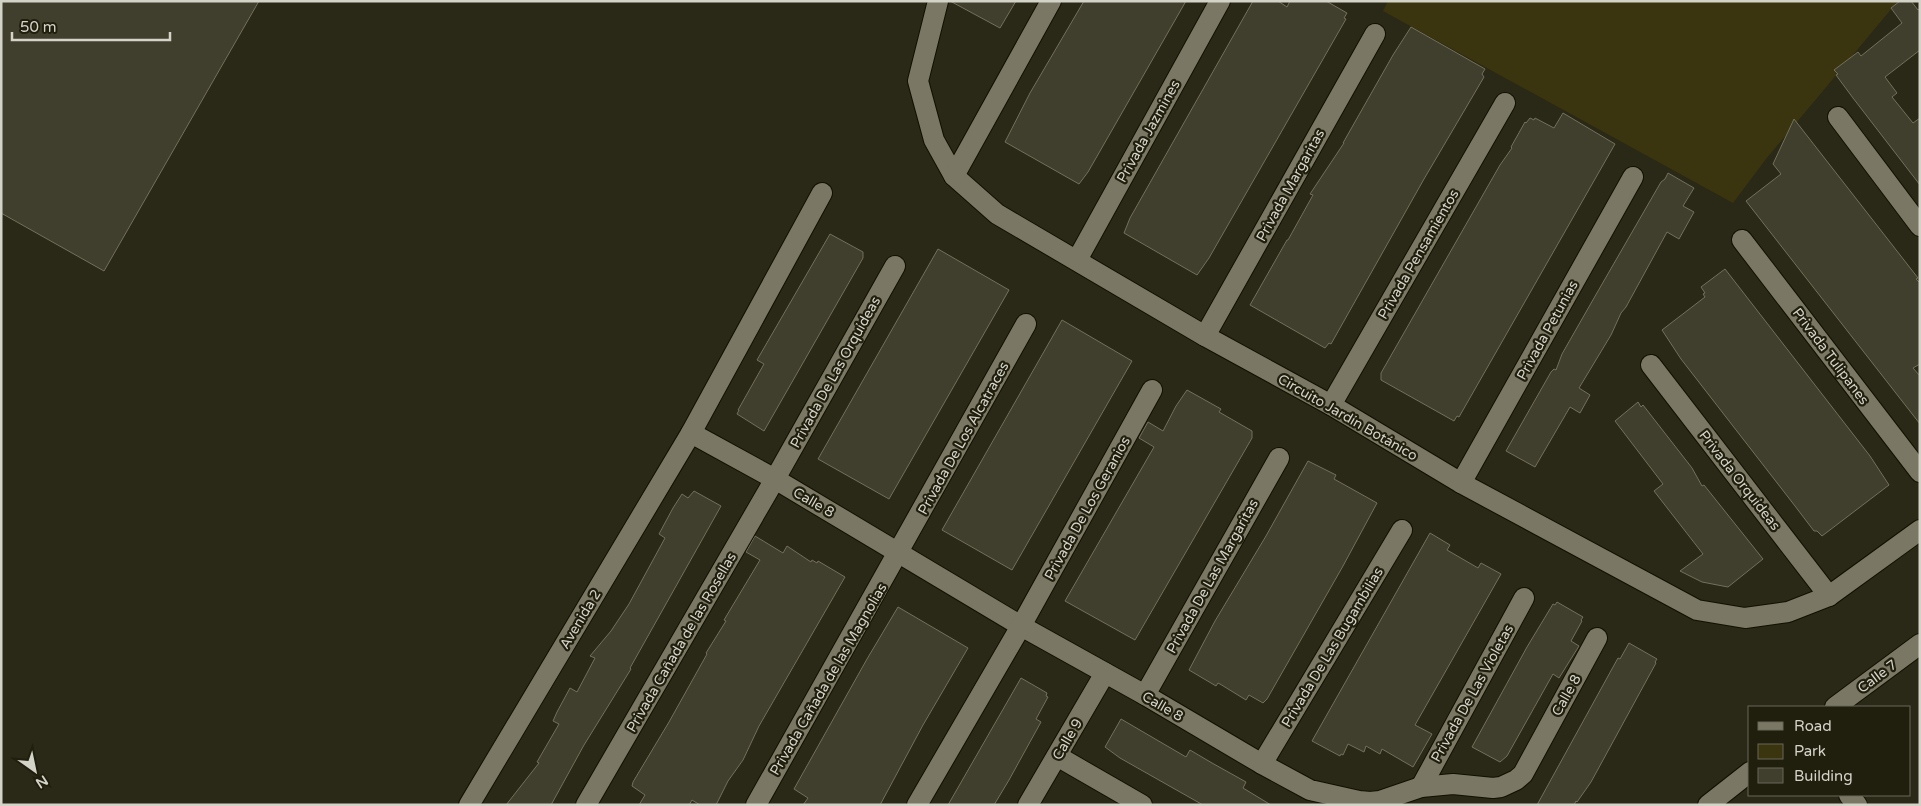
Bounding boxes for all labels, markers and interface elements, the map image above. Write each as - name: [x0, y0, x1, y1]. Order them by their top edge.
- scale bar: [12, 10, 170, 42]
- text: 50 m: [20, 18, 57, 36]
- street label: Privada Jazmines: [1113, 77, 1184, 185]
- street label: Privada Margaritas: [1253, 126, 1328, 244]
- street label: Privada Pensamientos: [1374, 186, 1463, 322]
- street label: Privada Petunias: [1513, 277, 1582, 383]
- street label: Privada De Las Orquídeas: [787, 293, 884, 451]
- street label: Privada Tulipanes: [1789, 305, 1873, 408]
- street label: Privada De Los Alcatraces: [914, 359, 1013, 518]
- street label: Circuito Jardín Botánico: [1275, 370, 1421, 464]
- street label: Privada Orquídeas: [1695, 427, 1784, 534]
- street label: Privada De Los Geranios: [1041, 433, 1134, 583]
- street label: Calle 8: [790, 484, 838, 521]
- street label: Privada De Las Margaritas: [1163, 496, 1262, 656]
- street label: Privada Cañada de las Rosellas: [623, 549, 740, 735]
- street label: Privada De Las Bugambilias: [1278, 564, 1387, 730]
- street label: Privada Cañada de las Magnolias: [766, 580, 891, 778]
- street label: Avenida 2: [556, 586, 605, 652]
- street label: Privada De Las Violetas: [1427, 621, 1518, 765]
- street label: Calle 7: [1854, 656, 1900, 697]
- street label: Calle 8: [1548, 671, 1585, 719]
- street label: Calle 8: [1139, 688, 1187, 725]
- legend: [1748, 706, 1911, 796]
- street label: Calle 9: [1049, 716, 1086, 763]
- text: Road: [1794, 717, 1832, 735]
- text: Park: [1794, 742, 1826, 760]
- north arrow: [10, 746, 60, 796]
- text: Building: [1794, 767, 1853, 785]
- text: N: [32, 771, 51, 792]

